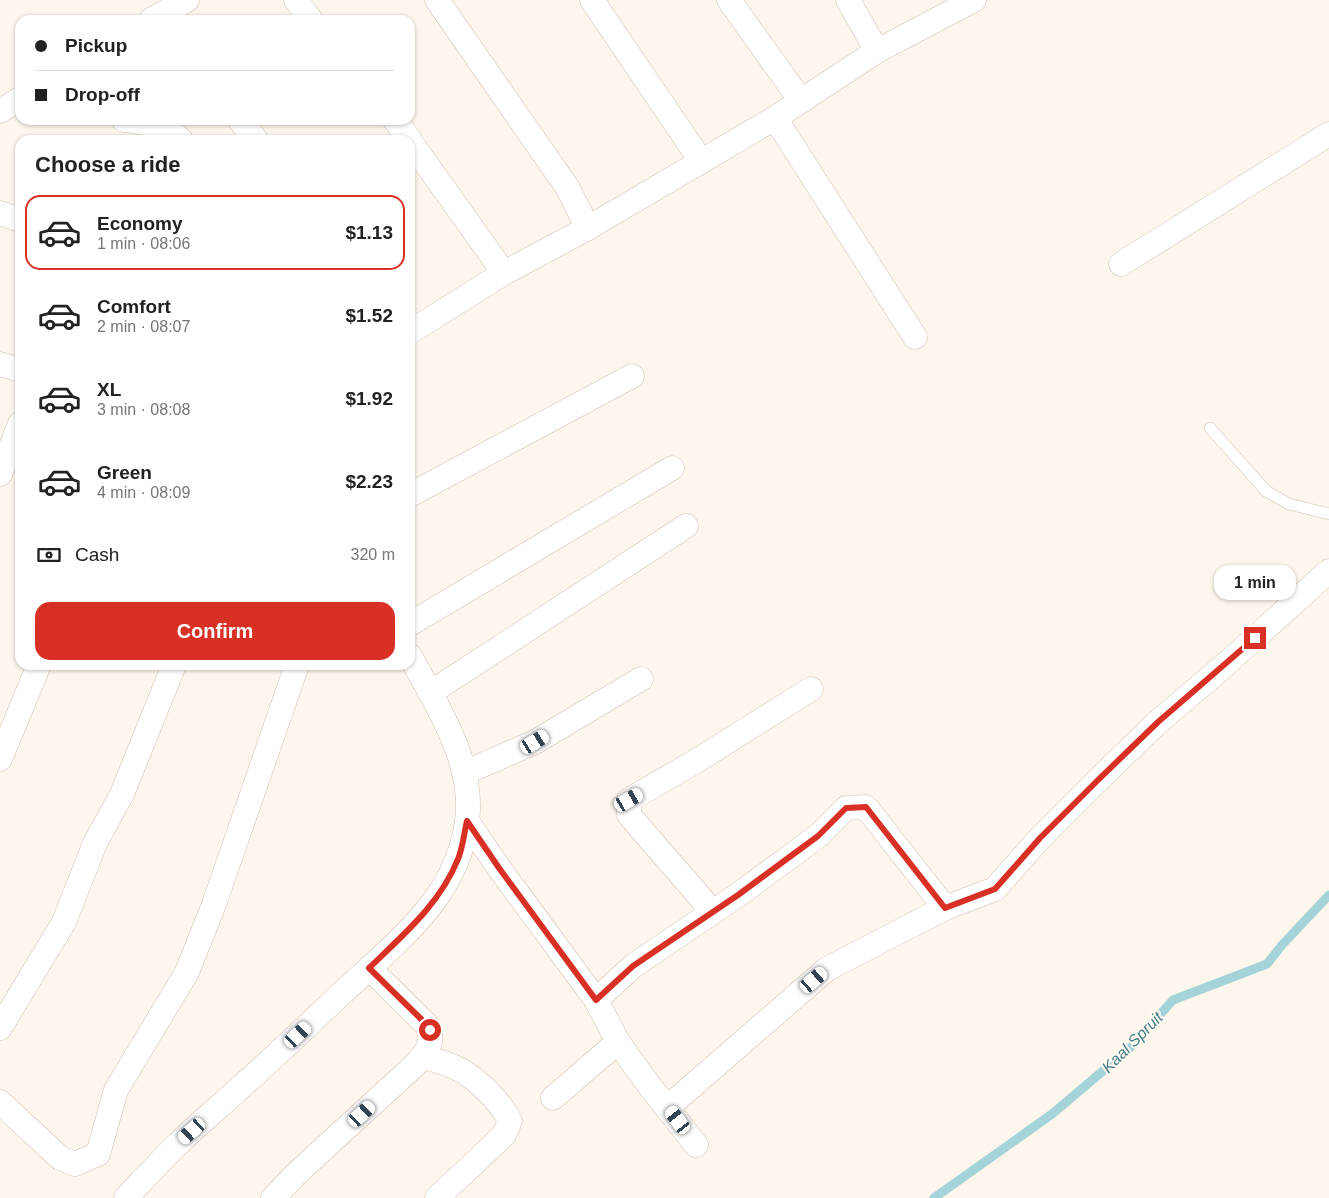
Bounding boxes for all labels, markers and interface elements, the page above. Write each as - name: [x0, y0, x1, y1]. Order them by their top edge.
- text: Pickup: [65, 35, 127, 56]
- text: Drop-off: [65, 84, 140, 105]
- text: Choose a ride: [35, 152, 180, 177]
- icon: car: [37, 210, 82, 255]
- text: Economy: [97, 213, 183, 234]
- text: $1.13: [345, 222, 393, 243]
- text: 1 min · 08:06: [97, 235, 190, 252]
- icon: car: [37, 293, 82, 338]
- text: Comfort: [97, 296, 171, 317]
- text: $1.52: [345, 305, 393, 326]
- text: 2 min · 08:07: [97, 318, 190, 335]
- icon: car: [37, 376, 82, 421]
- text: XL: [97, 379, 121, 400]
- text: $1.92: [345, 388, 393, 409]
- text: 3 min · 08:08: [97, 401, 190, 418]
- icon: car: [37, 459, 82, 504]
- text: Green: [97, 462, 152, 483]
- text: $2.23: [345, 471, 393, 492]
- text: 4 min · 08:09: [97, 484, 190, 501]
- icon: cash: [35, 541, 63, 569]
- text: Cash: [75, 544, 119, 565]
- text: 320 m: [351, 546, 395, 563]
- callout: 1 min: [1214, 566, 1296, 600]
- text: 1 min: [1234, 574, 1276, 591]
- button: Confirm: [35, 602, 395, 660]
- route end: [1244, 627, 1266, 649]
- car: [518, 728, 551, 756]
- car: [612, 786, 645, 814]
- car: [797, 964, 830, 996]
- water label: Kaal Spruit: [1099, 1008, 1166, 1076]
- car: [281, 1019, 314, 1051]
- route start: [419, 1019, 441, 1041]
- car: [345, 1098, 378, 1130]
- car: [662, 1104, 693, 1136]
- car: [175, 1115, 208, 1147]

